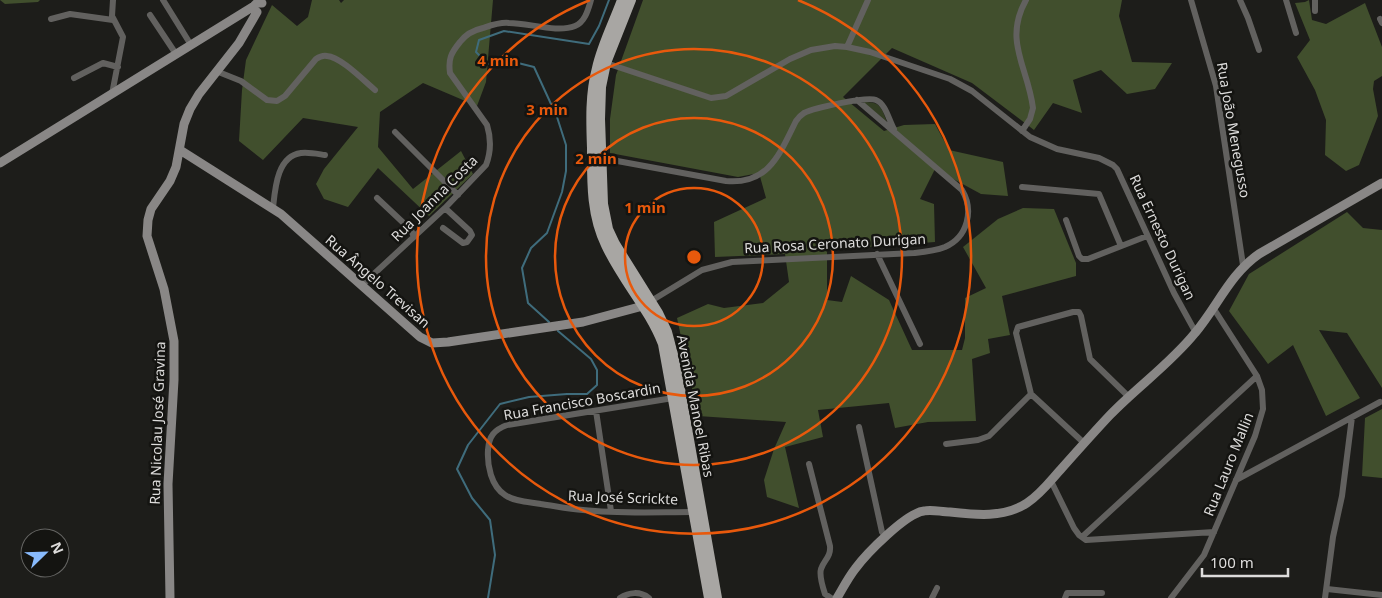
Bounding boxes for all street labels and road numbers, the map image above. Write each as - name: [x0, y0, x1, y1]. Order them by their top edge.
- street label: Rua João Menegusso: [1213, 61, 1255, 199]
- street label: Rua Joanna Costa: [387, 151, 481, 245]
- street label: Rua Ernesto Durigan: [1126, 171, 1200, 303]
- street label: Rua Rosa Ceronato Durigan: [744, 229, 926, 257]
- street label: Rua Ângelo Trevisan: [322, 230, 434, 332]
- street label: Avenida Manoel Ribas: [673, 333, 719, 479]
- street label: Rua Nicolau José Gravina: [145, 341, 169, 505]
- street label: Rua Francisco Boscardin: [502, 378, 662, 424]
- street label: Rua Lauro Mallin: [1199, 409, 1257, 519]
- street label: Rua José Scrickte: [568, 486, 679, 508]

